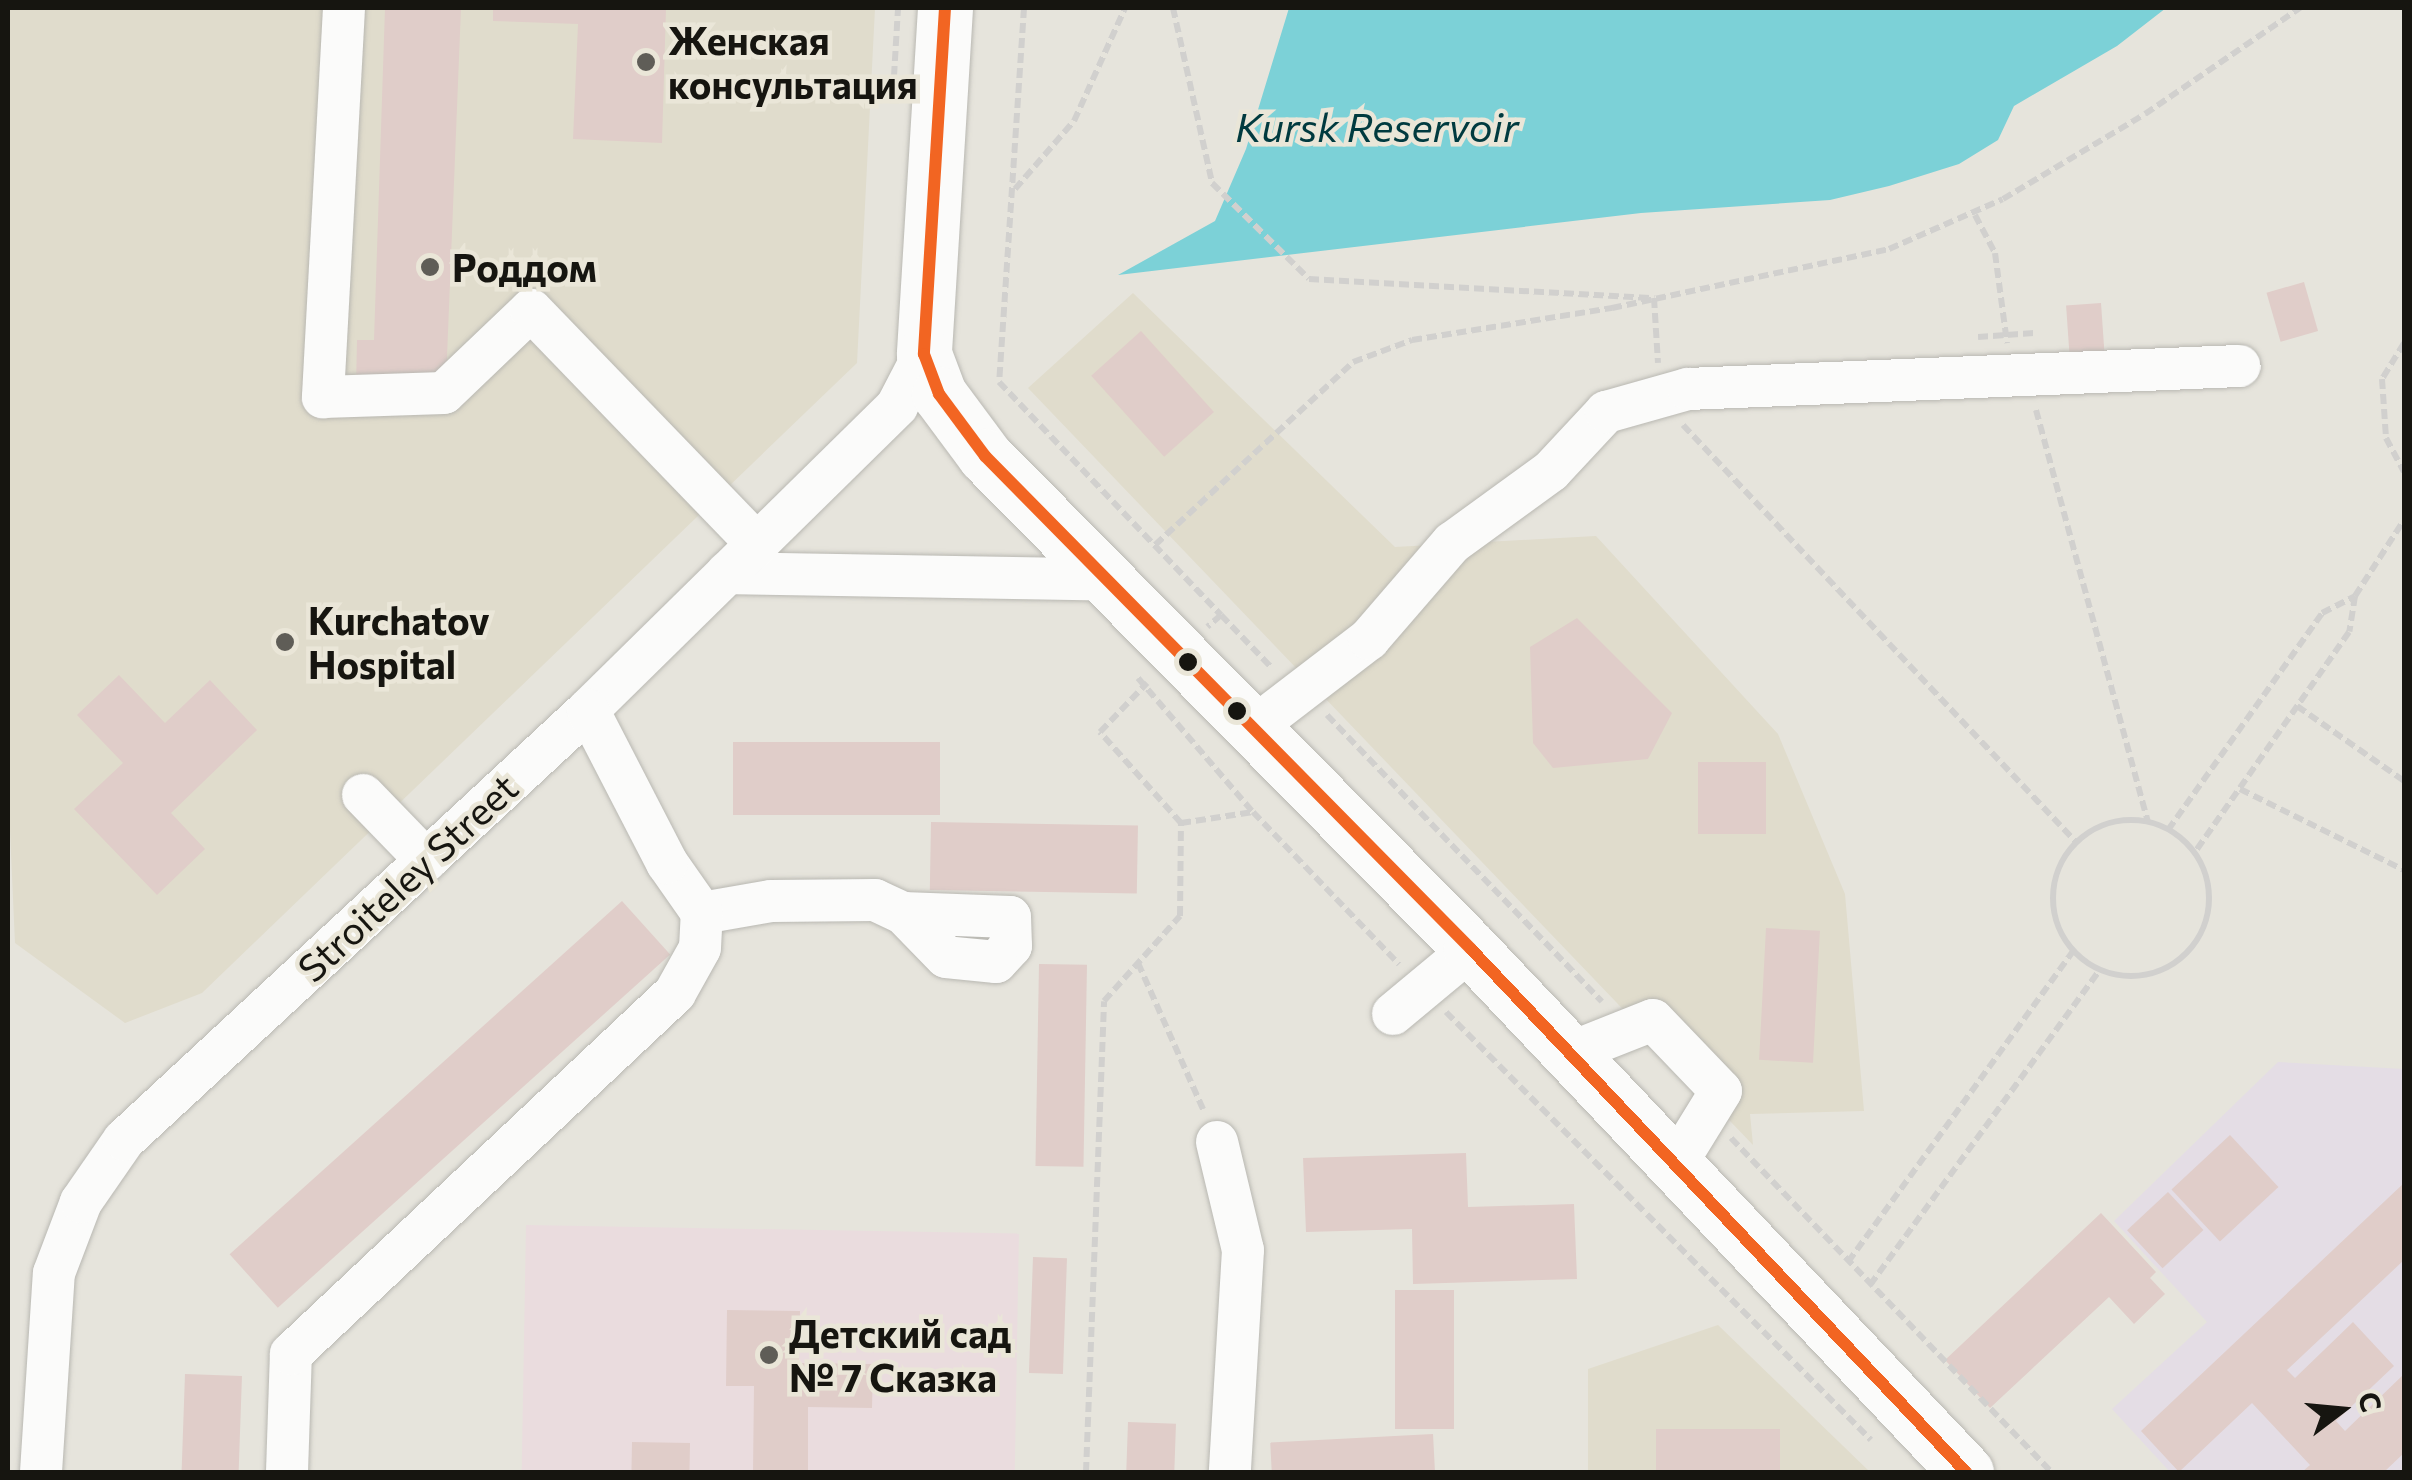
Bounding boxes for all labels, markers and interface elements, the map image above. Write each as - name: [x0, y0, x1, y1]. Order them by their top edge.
- place label: Женская консультация: [668, 17, 918, 106]
- marker: Женская консультация: [633, 49, 659, 75]
- water label: Kursk Reservoir: [1235, 102, 1519, 150]
- place label: Роддом: [452, 244, 597, 290]
- marker: Роддом: [417, 254, 443, 280]
- place label: Kurchatov Hospital: [308, 597, 490, 686]
- marker: Kurchatov Hospital: [272, 629, 298, 655]
- unlabelled marker: [1178, 652, 1198, 672]
- unlabelled marker: [1227, 701, 1247, 721]
- street label: Stroiteley Street: [288, 764, 526, 990]
- place label: Детский сад № 7 Сказка: [789, 1310, 1011, 1400]
- marker: Детский сад № 7 Сказка: [758, 1344, 780, 1366]
- north arrow: [2292, 1360, 2392, 1460]
- text: С: [2352, 1388, 2390, 1416]

